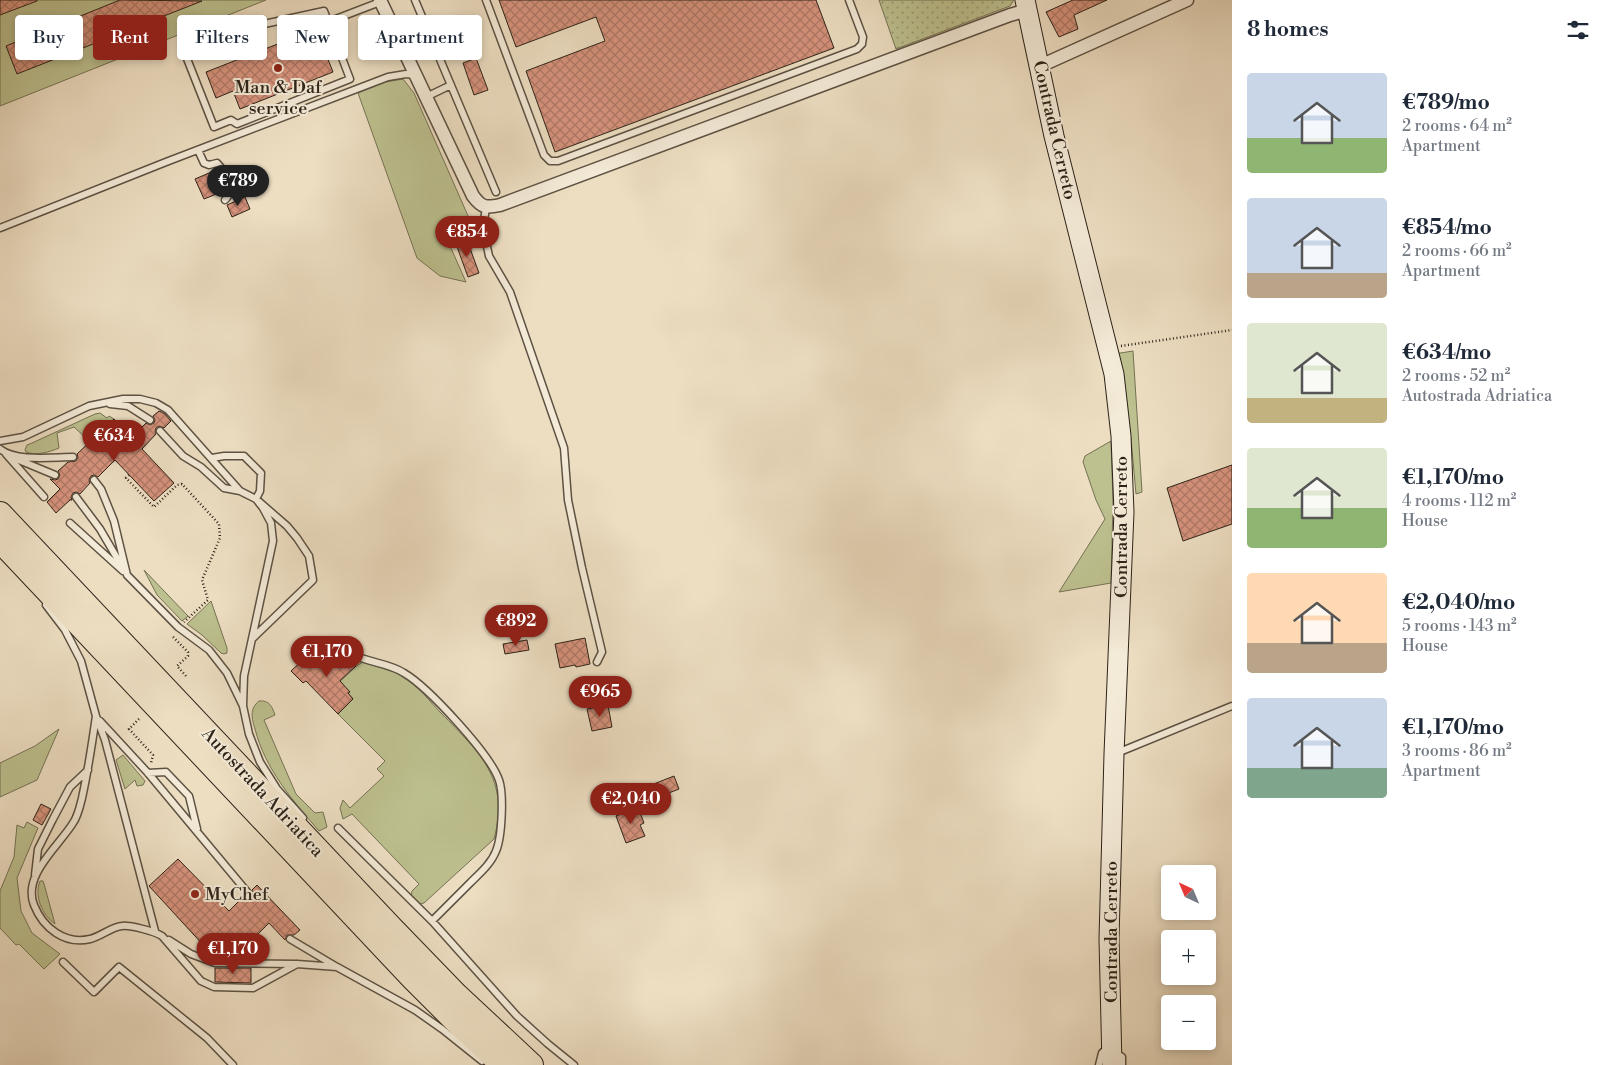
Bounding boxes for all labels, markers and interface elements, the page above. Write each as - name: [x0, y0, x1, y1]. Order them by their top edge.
- chip: Buy: [15, 15, 83, 60]
- chip: Rent: [93, 15, 167, 60]
- chip: Filters: [177, 15, 267, 60]
- chip: New: [277, 15, 348, 60]
- chip: Apartment: [358, 15, 482, 60]
- icon: filters: [1564, 16, 1592, 44]
- text: 8 homes: [1247, 17, 1329, 43]
- street label: Contrada Cerreto: [1027, 58, 1082, 202]
- marker: Man & Daf service: [272, 62, 284, 74]
- place label: Man & Daf service: [234, 76, 323, 120]
- text: €789/mo: [1402, 90, 1490, 116]
- icon: home: [1287, 93, 1347, 153]
- text: 2 rooms · 64 m²: [1402, 116, 1512, 136]
- text: Apartment: [1402, 136, 1481, 156]
- pin: €789: [208, 164, 268, 207]
- text: €789: [218, 171, 258, 191]
- text: €854/mo: [1402, 215, 1492, 241]
- pin: €854: [437, 216, 497, 258]
- icon: home: [1287, 218, 1347, 278]
- text: €854: [446, 222, 488, 242]
- text: 2 rooms · 66 m²: [1402, 241, 1512, 261]
- text: Apartment: [1402, 261, 1481, 281]
- text: €634/mo: [1402, 340, 1491, 366]
- icon: home: [1287, 343, 1347, 403]
- text: 2 rooms · 52 m²: [1402, 366, 1510, 386]
- text: Autostrada Adriatica: [1402, 386, 1552, 406]
- pin: €634: [84, 420, 144, 462]
- text: €634: [93, 426, 135, 446]
- street label: Contrada Cerreto: [1110, 456, 1133, 598]
- text: €1,170/mo: [1402, 465, 1504, 491]
- icon: home: [1287, 468, 1347, 528]
- text: 4 rooms · 112 m²: [1402, 491, 1516, 511]
- text: House: [1402, 511, 1448, 531]
- text: €2,040/mo: [1402, 590, 1515, 616]
- icon: home: [1287, 593, 1347, 653]
- pin: €892: [486, 604, 546, 647]
- text: €892: [496, 611, 536, 631]
- text: 5 rooms · 143 m²: [1402, 616, 1517, 636]
- pin: €1,170: [286, 636, 368, 678]
- text: House: [1402, 636, 1448, 656]
- text: €1,170: [302, 642, 352, 662]
- pin: €965: [570, 676, 630, 718]
- text: €965: [580, 682, 620, 702]
- text: €1,170/mo: [1402, 715, 1504, 741]
- icon: home: [1287, 718, 1347, 778]
- street label: Autostrada Adriatica: [196, 722, 329, 863]
- text: 3 rooms · 86 m²: [1402, 741, 1512, 761]
- text: Apartment: [1402, 761, 1481, 781]
- pin: €2,040: [590, 782, 672, 825]
- text: €2,040: [601, 789, 661, 809]
- street label: Contrada Cerreto: [1100, 861, 1123, 1003]
- north arrow: [1161, 865, 1216, 920]
- map controls: [1161, 865, 1216, 1050]
- place label: MyChef: [205, 883, 270, 906]
- marker: MyChef: [189, 888, 201, 900]
- button: +: [1161, 930, 1216, 985]
- pin: €1,170: [192, 932, 274, 975]
- text: €1,170: [208, 939, 258, 959]
- button: −: [1161, 995, 1216, 1050]

